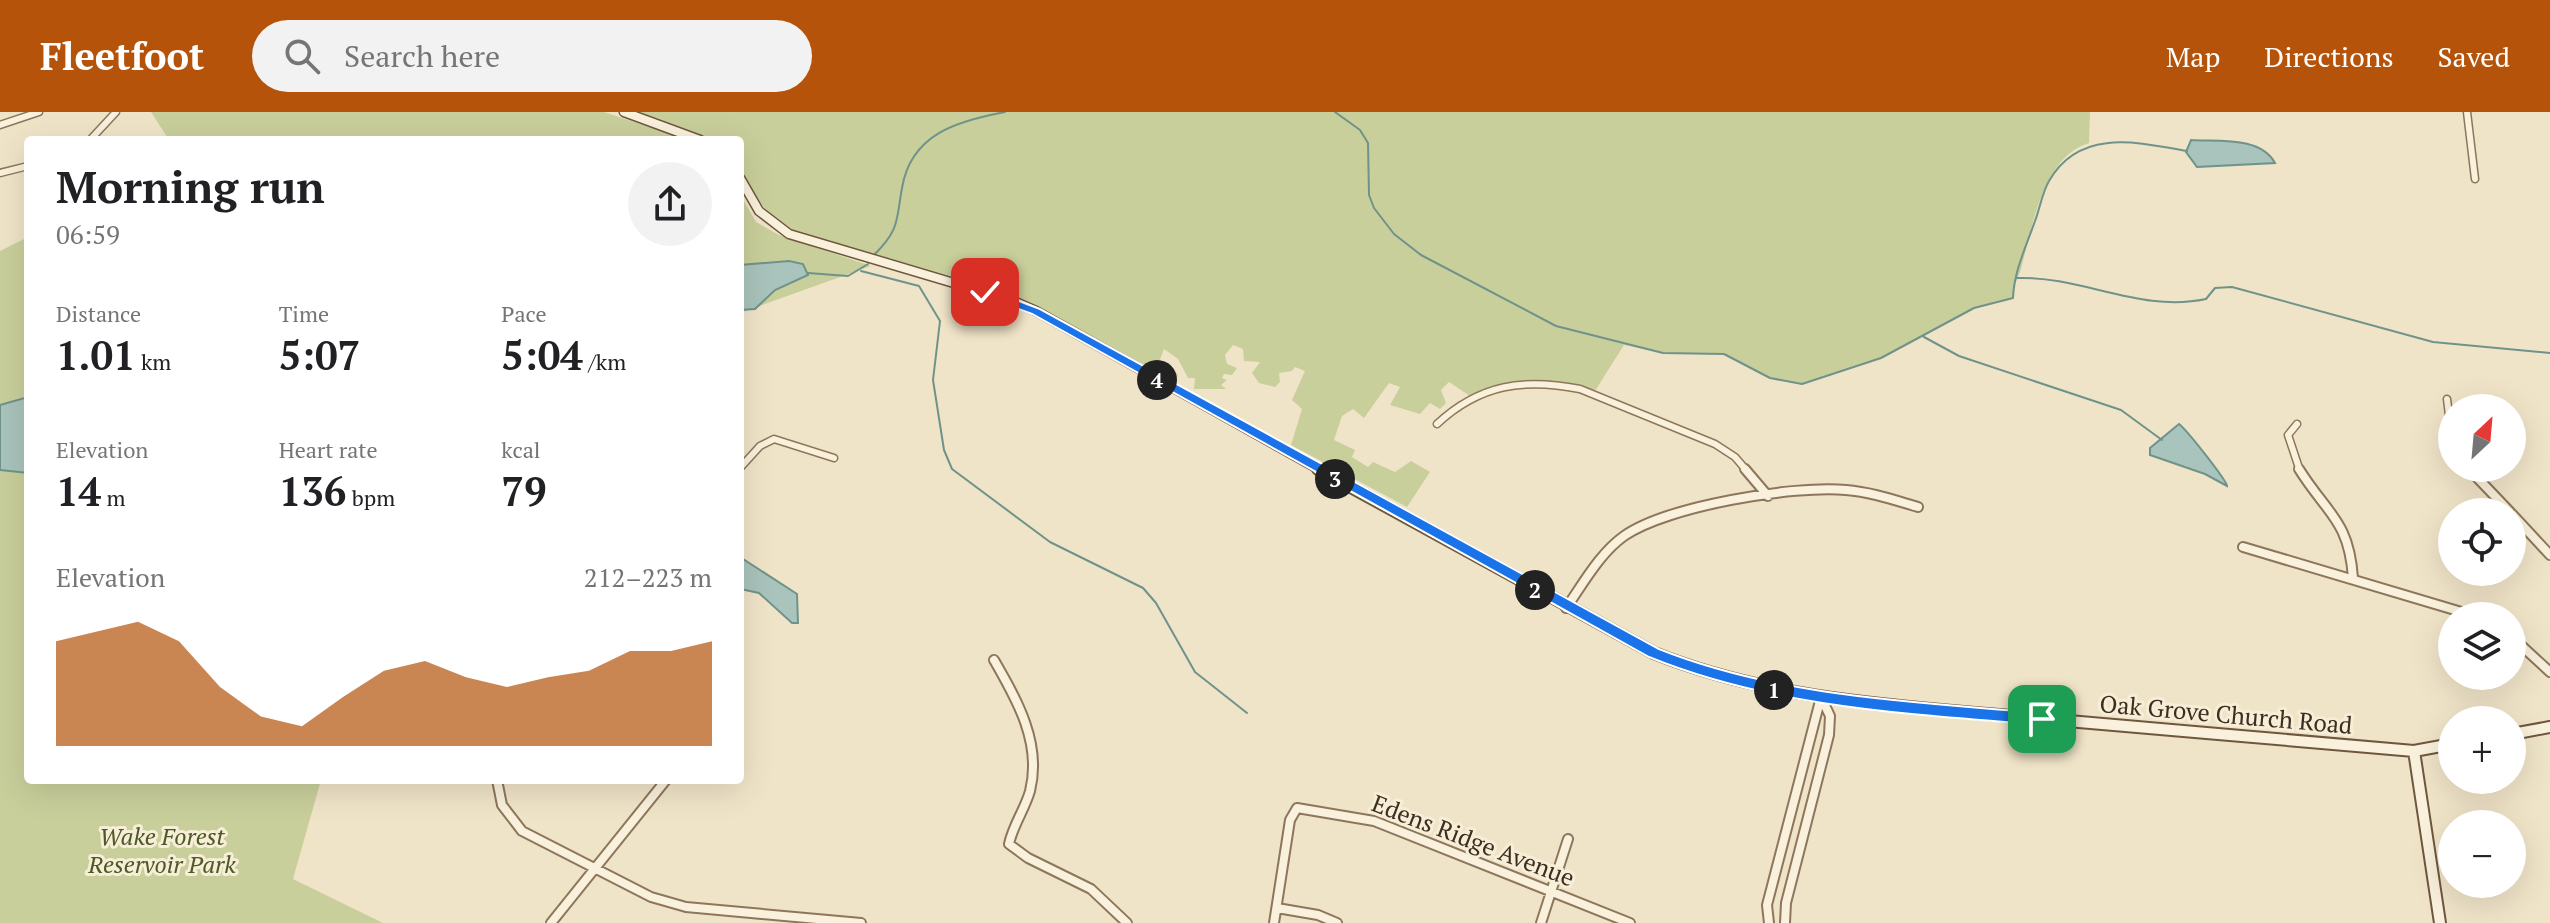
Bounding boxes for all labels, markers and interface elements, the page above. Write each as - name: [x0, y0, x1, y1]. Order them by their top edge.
- search box: [252, 20, 812, 92]
- text: Fleetfoot: [40, 31, 204, 81]
- icon: search: [280, 34, 324, 78]
- text: Search here: [344, 36, 500, 76]
- text: Map: [2166, 38, 2220, 75]
- text: Directions: [2264, 38, 2394, 75]
- text: Saved: [2438, 38, 2510, 75]
- text: Morning run: [56, 157, 325, 216]
- button: share: [628, 162, 712, 246]
- text: 06:59: [56, 217, 120, 251]
- pin: [951, 258, 1019, 326]
- icon: check: [963, 270, 1007, 314]
- text: Distance: [56, 299, 141, 328]
- text: Time: [279, 299, 329, 328]
- text: Pace: [501, 299, 546, 328]
- text: 1.01: [56, 328, 136, 381]
- text: 5:07: [279, 328, 360, 381]
- text: 5:04: [501, 328, 583, 381]
- text: km: [136, 347, 171, 376]
- text: /km: [583, 347, 626, 376]
- pin: 4: [1137, 360, 1177, 400]
- text: 4: [1151, 365, 1163, 394]
- north arrow: [2438, 394, 2526, 482]
- map controls: [2438, 394, 2526, 898]
- text: Elevation: [56, 435, 148, 464]
- text: Heart rate: [279, 435, 378, 464]
- text: kcal: [501, 435, 540, 464]
- pin: 3: [1315, 459, 1355, 499]
- text: 14: [56, 464, 101, 517]
- text: 136: [279, 464, 346, 517]
- text: 79: [501, 464, 547, 517]
- text: 3: [1329, 464, 1341, 493]
- text: m: [101, 483, 126, 512]
- text: bpm: [346, 483, 395, 512]
- button: locate: [2438, 498, 2526, 586]
- text: Elevation: [56, 560, 165, 594]
- text: 212–223 m: [584, 560, 712, 594]
- pin: 2: [1515, 570, 1555, 610]
- text: 2: [1529, 575, 1541, 604]
- button: layers: [2438, 602, 2526, 690]
- pin: 1: [1754, 670, 1794, 710]
- text: 1: [1768, 675, 1780, 704]
- pin: [2008, 685, 2076, 753]
- street label: Oak Grove Church Road: [2098, 687, 2354, 741]
- icon: arrive: [2020, 697, 2064, 741]
- button: +: [2438, 706, 2526, 794]
- street label: Edens Ridge Avenue: [1368, 787, 1579, 893]
- button: −: [2438, 810, 2526, 898]
- park label: Wake Forest Reservoir Park: [87, 820, 236, 880]

